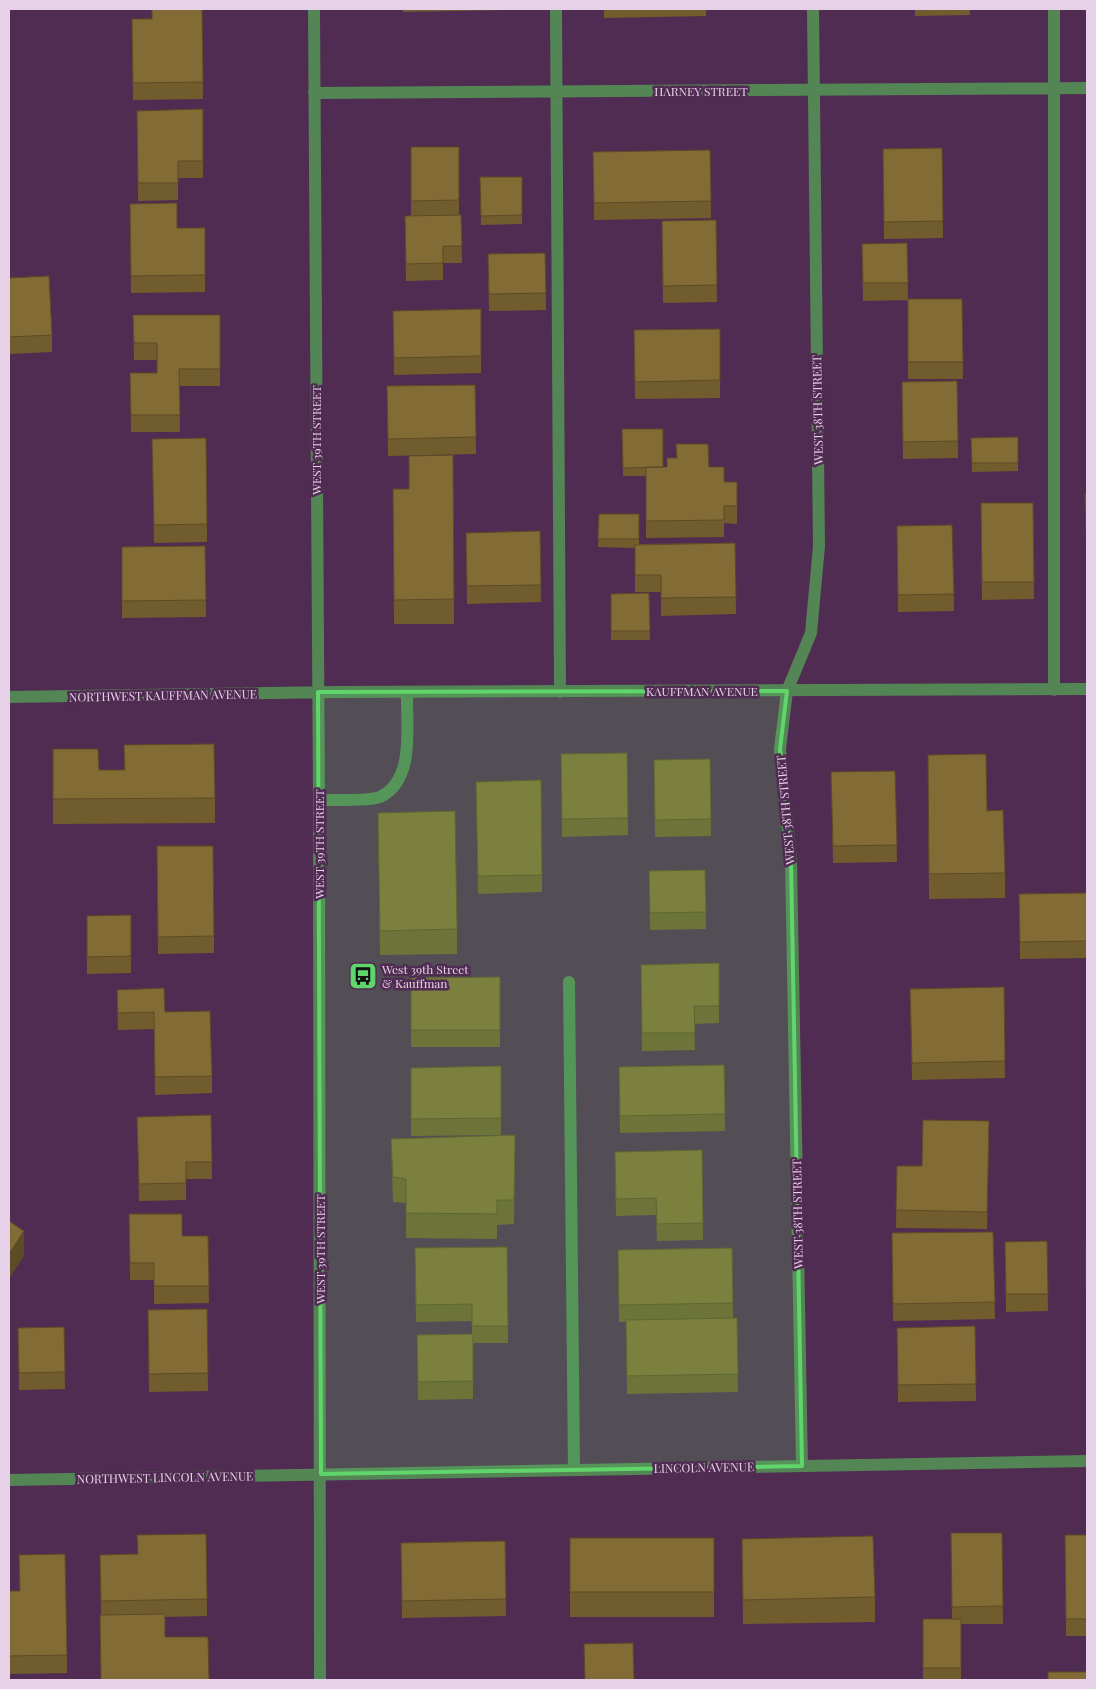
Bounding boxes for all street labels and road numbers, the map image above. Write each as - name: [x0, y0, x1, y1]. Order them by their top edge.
- street label: HARNEY STREET: [654, 83, 748, 99]
- street label: WEST 38TH STREET: [808, 354, 826, 466]
- street label: WEST 39TH STREET: [308, 385, 324, 496]
- street label: KAUFFMAN AVENUE: [646, 683, 758, 699]
- street label: NORTHWEST KAUFFMAN AVENUE: [69, 685, 257, 705]
- street label: WEST 38TH STREET: [772, 754, 798, 866]
- street label: WEST 39TH STREET: [311, 789, 327, 900]
- street label: WEST 38TH STREET: [788, 1158, 806, 1270]
- street label: WEST 39TH STREET: [312, 1194, 328, 1305]
- street label: LINCOLN AVENUE: [654, 1458, 754, 1476]
- street label: NORTHWEST LINCOLN AVENUE: [77, 1467, 253, 1487]

